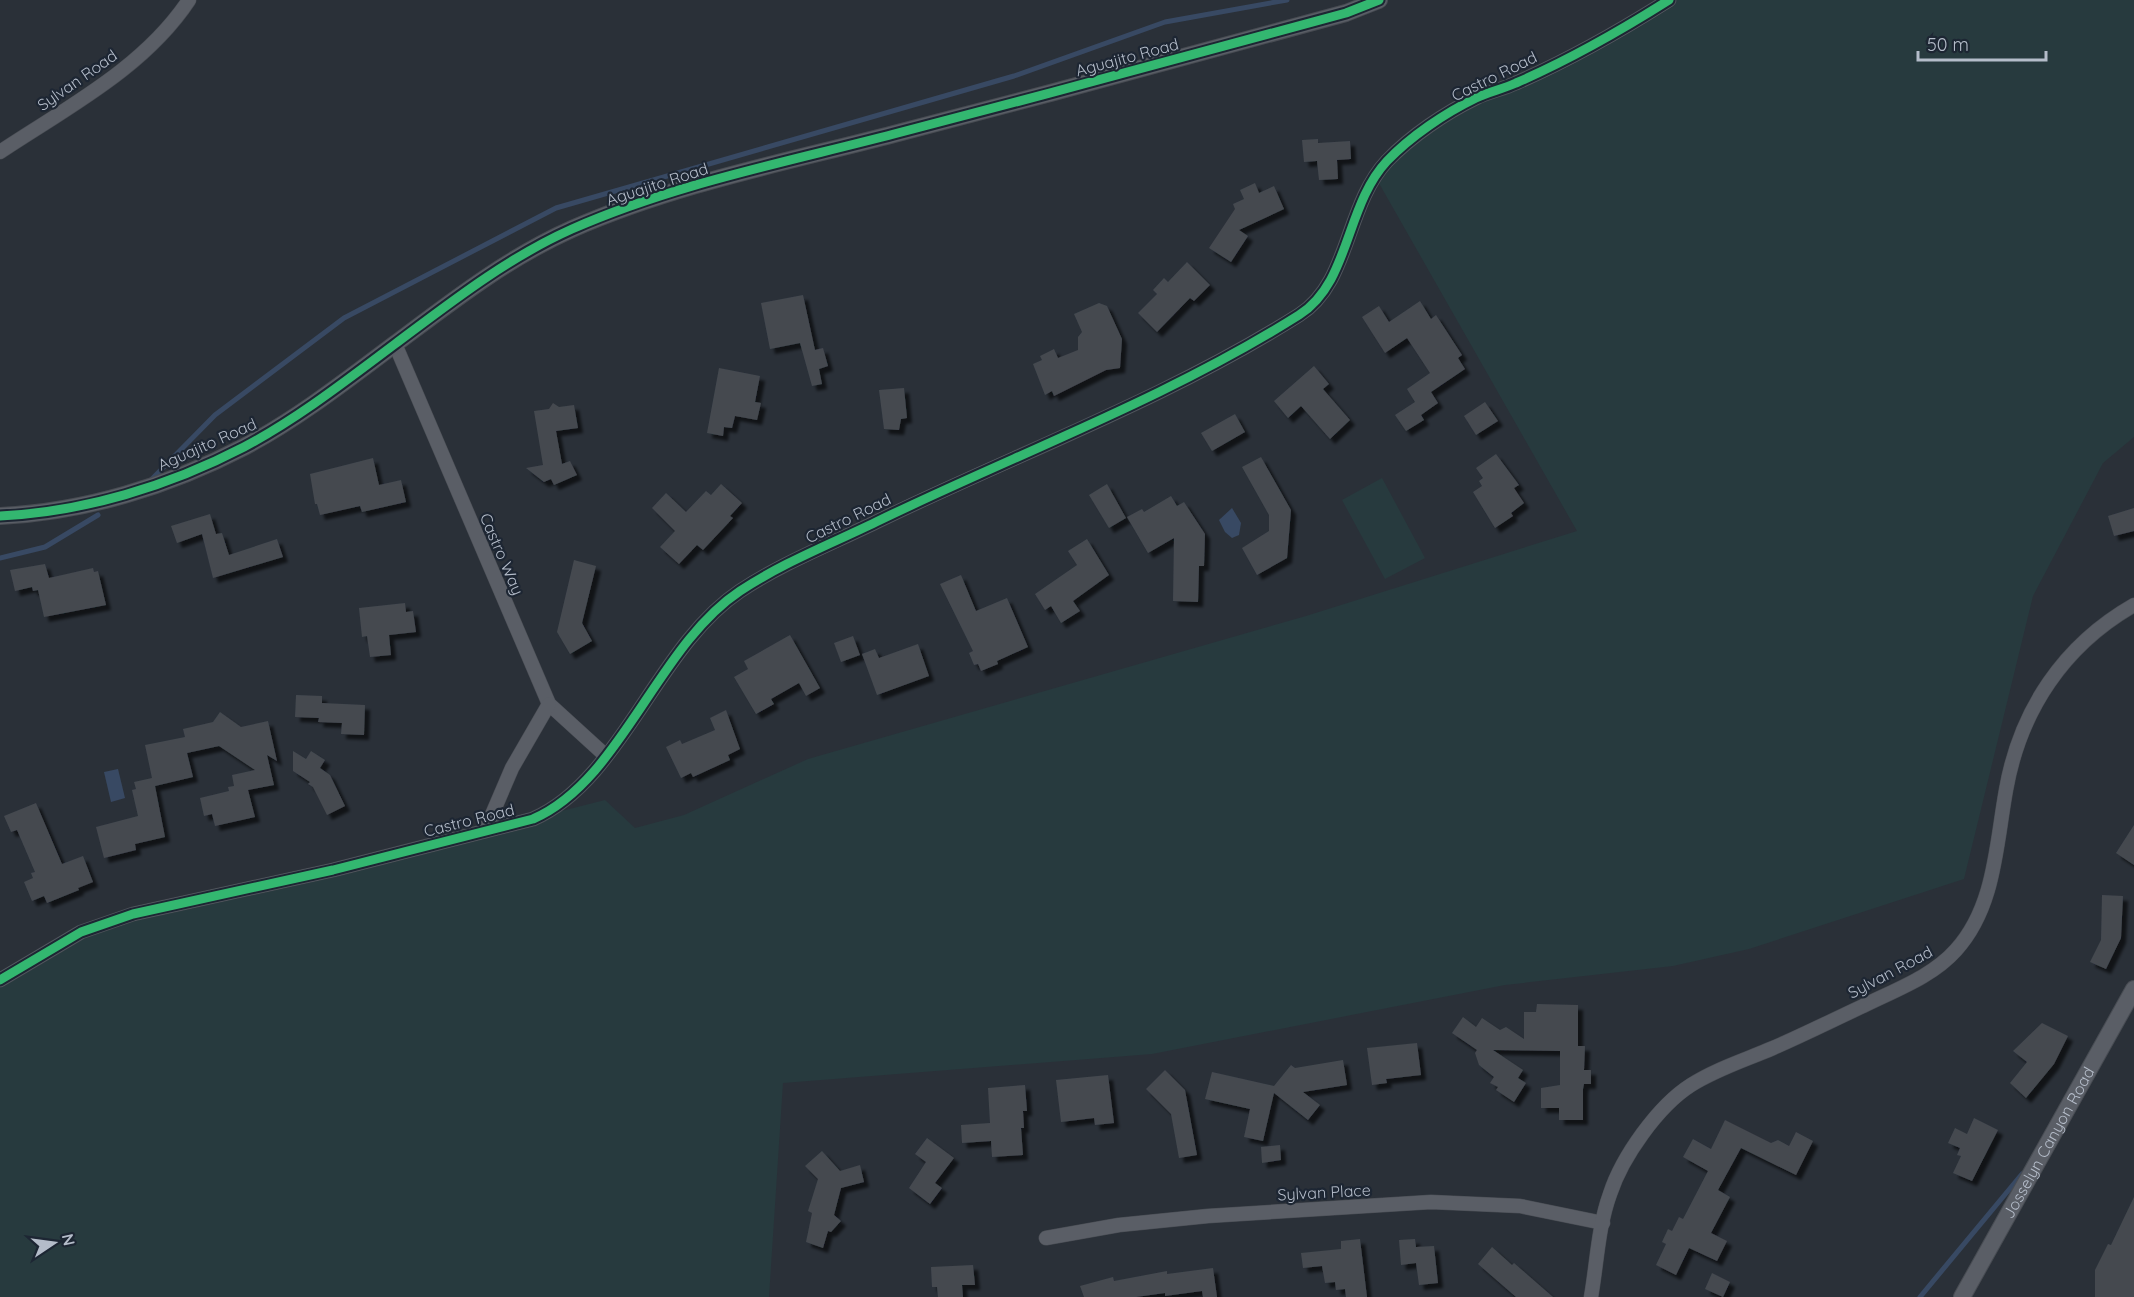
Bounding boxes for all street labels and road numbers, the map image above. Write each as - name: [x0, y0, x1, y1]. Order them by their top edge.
- street label: Aguajito Road: [1073, 34, 1181, 80]
- street label: Sylvan Road: [33, 45, 121, 115]
- street label: Castro Road: [1448, 47, 1540, 105]
- street label: Aguajito Road: [604, 158, 710, 210]
- street label: Aguajito Road: [155, 413, 259, 475]
- street label: Castro Road: [802, 489, 894, 547]
- street label: Castro Way: [476, 510, 528, 598]
- street label: Castro Road: [422, 799, 516, 841]
- street label: Sylvan Road: [1844, 941, 1936, 1003]
- street label: Josselyn Canyon Road: [1998, 1063, 2099, 1222]
- street label: Sylvan Place: [1277, 1180, 1371, 1204]

